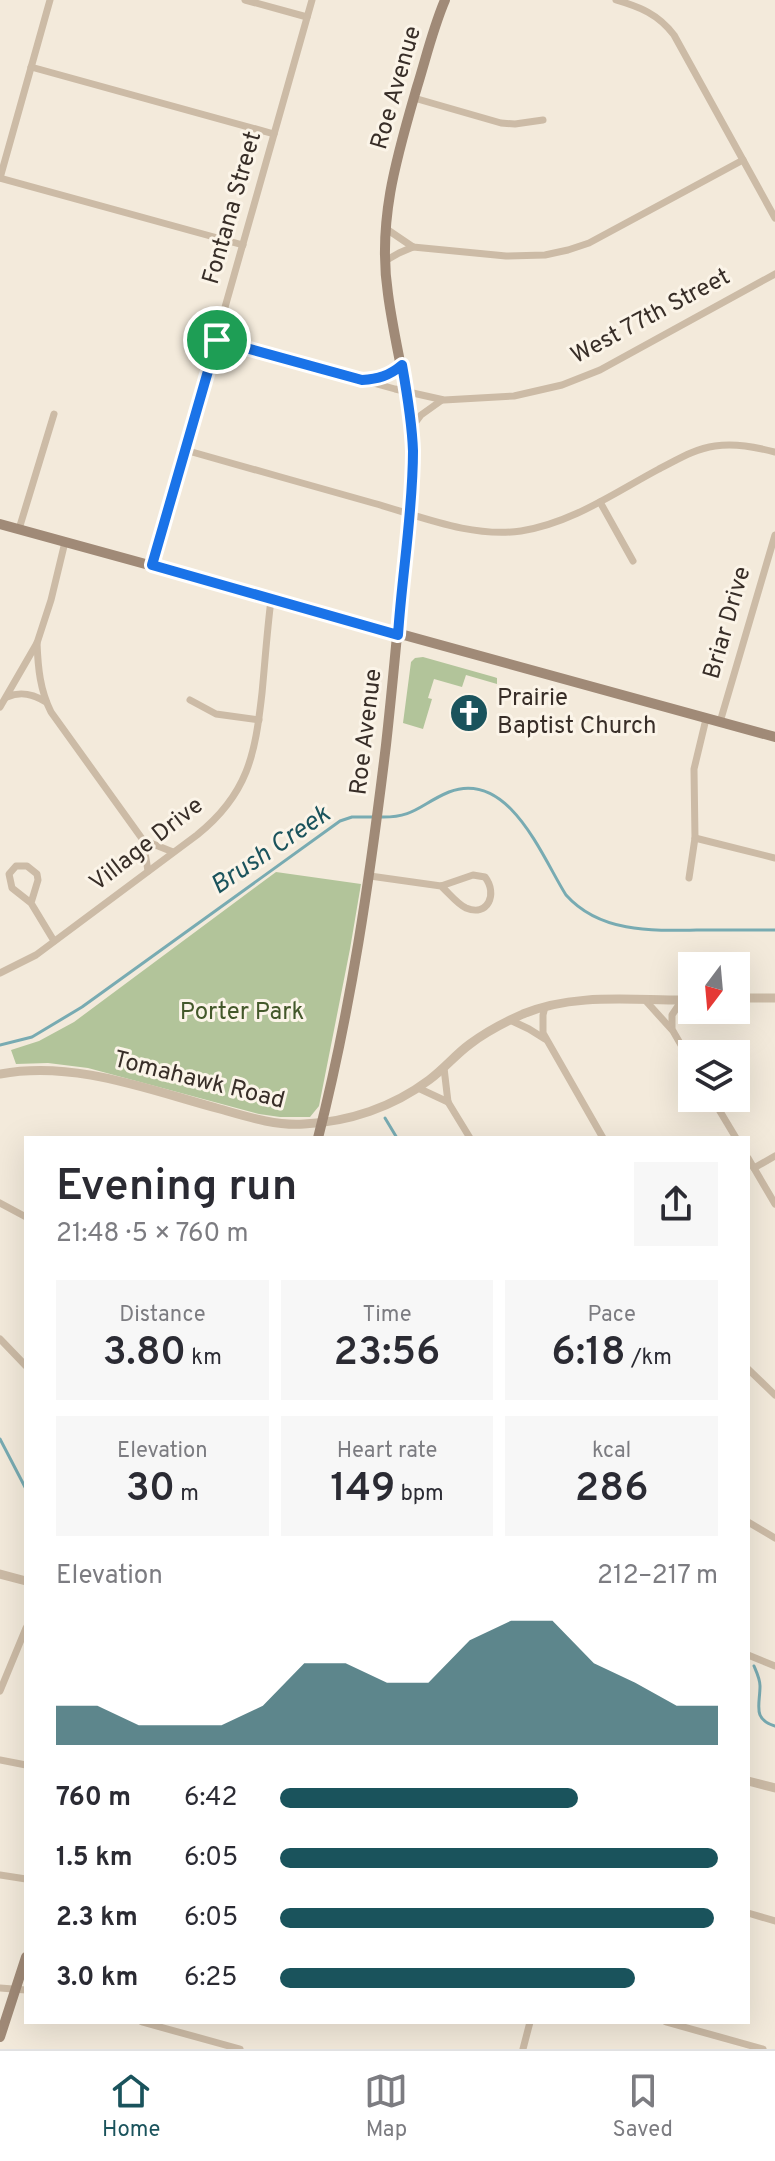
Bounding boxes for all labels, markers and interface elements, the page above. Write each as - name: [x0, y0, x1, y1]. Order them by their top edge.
- street label: Roe Avenue: [365, 23, 429, 153]
- street label: Fontana Street: [197, 128, 269, 288]
- street label: West 77th Street: [566, 262, 736, 372]
- pin: [183, 306, 251, 374]
- icon: arrive: [195, 318, 239, 362]
- street label: Briar Drive: [698, 563, 758, 683]
- street label: Roe Avenue: [344, 667, 390, 797]
- place label: Prairie Baptist Church: [497, 684, 657, 742]
- church icon: Prairie Baptist Church: [448, 692, 490, 734]
- street label: Village Drive: [84, 791, 210, 899]
- water label: Brush Creek: [205, 798, 338, 903]
- north arrow: [678, 952, 750, 1024]
- map controls: [678, 952, 750, 1112]
- park label: Porter Park: [180, 998, 304, 1028]
- button: layers: [678, 1040, 750, 1112]
- street label: Tomahawk Road: [110, 1045, 288, 1117]
- text: Evening run: [56, 1160, 297, 1216]
- button: share: [634, 1162, 718, 1246]
- text: 21:48 · 5 × 760 m: [56, 1218, 248, 1251]
- text: Distance: [119, 1302, 206, 1329]
- text: Time: [362, 1302, 412, 1329]
- text: Pace: [587, 1302, 636, 1329]
- text: 3.80: [103, 1329, 186, 1379]
- text: 23:56: [334, 1329, 440, 1379]
- text: 6:18: [551, 1329, 626, 1379]
- text: km: [186, 1345, 222, 1372]
- text: /km: [626, 1345, 672, 1372]
- text: Elevation: [117, 1438, 208, 1465]
- text: Heart rate: [337, 1438, 437, 1465]
- text: kcal: [592, 1438, 631, 1465]
- text: 30: [126, 1465, 175, 1515]
- text: 149: [330, 1465, 395, 1515]
- text: 286: [575, 1465, 649, 1515]
- text: m: [175, 1481, 199, 1508]
- text: bpm: [395, 1481, 444, 1508]
- text: Elevation: [56, 1560, 163, 1593]
- text: 212–217 m: [597, 1560, 718, 1593]
- text: 760 m: [56, 1782, 131, 1815]
- text: 6:42: [184, 1782, 237, 1815]
- text: 1.5 km: [56, 1842, 133, 1875]
- text: 6:05: [184, 1842, 238, 1875]
- text: 2.3 km: [56, 1902, 138, 1935]
- text: 6:05: [184, 1902, 238, 1935]
- text: 3.0 km: [56, 1962, 138, 1995]
- text: 6:25: [184, 1962, 237, 1995]
- tab: Home: [102, 2069, 160, 2144]
- tab: Map: [364, 2069, 408, 2144]
- tab: Saved: [613, 2069, 673, 2144]

